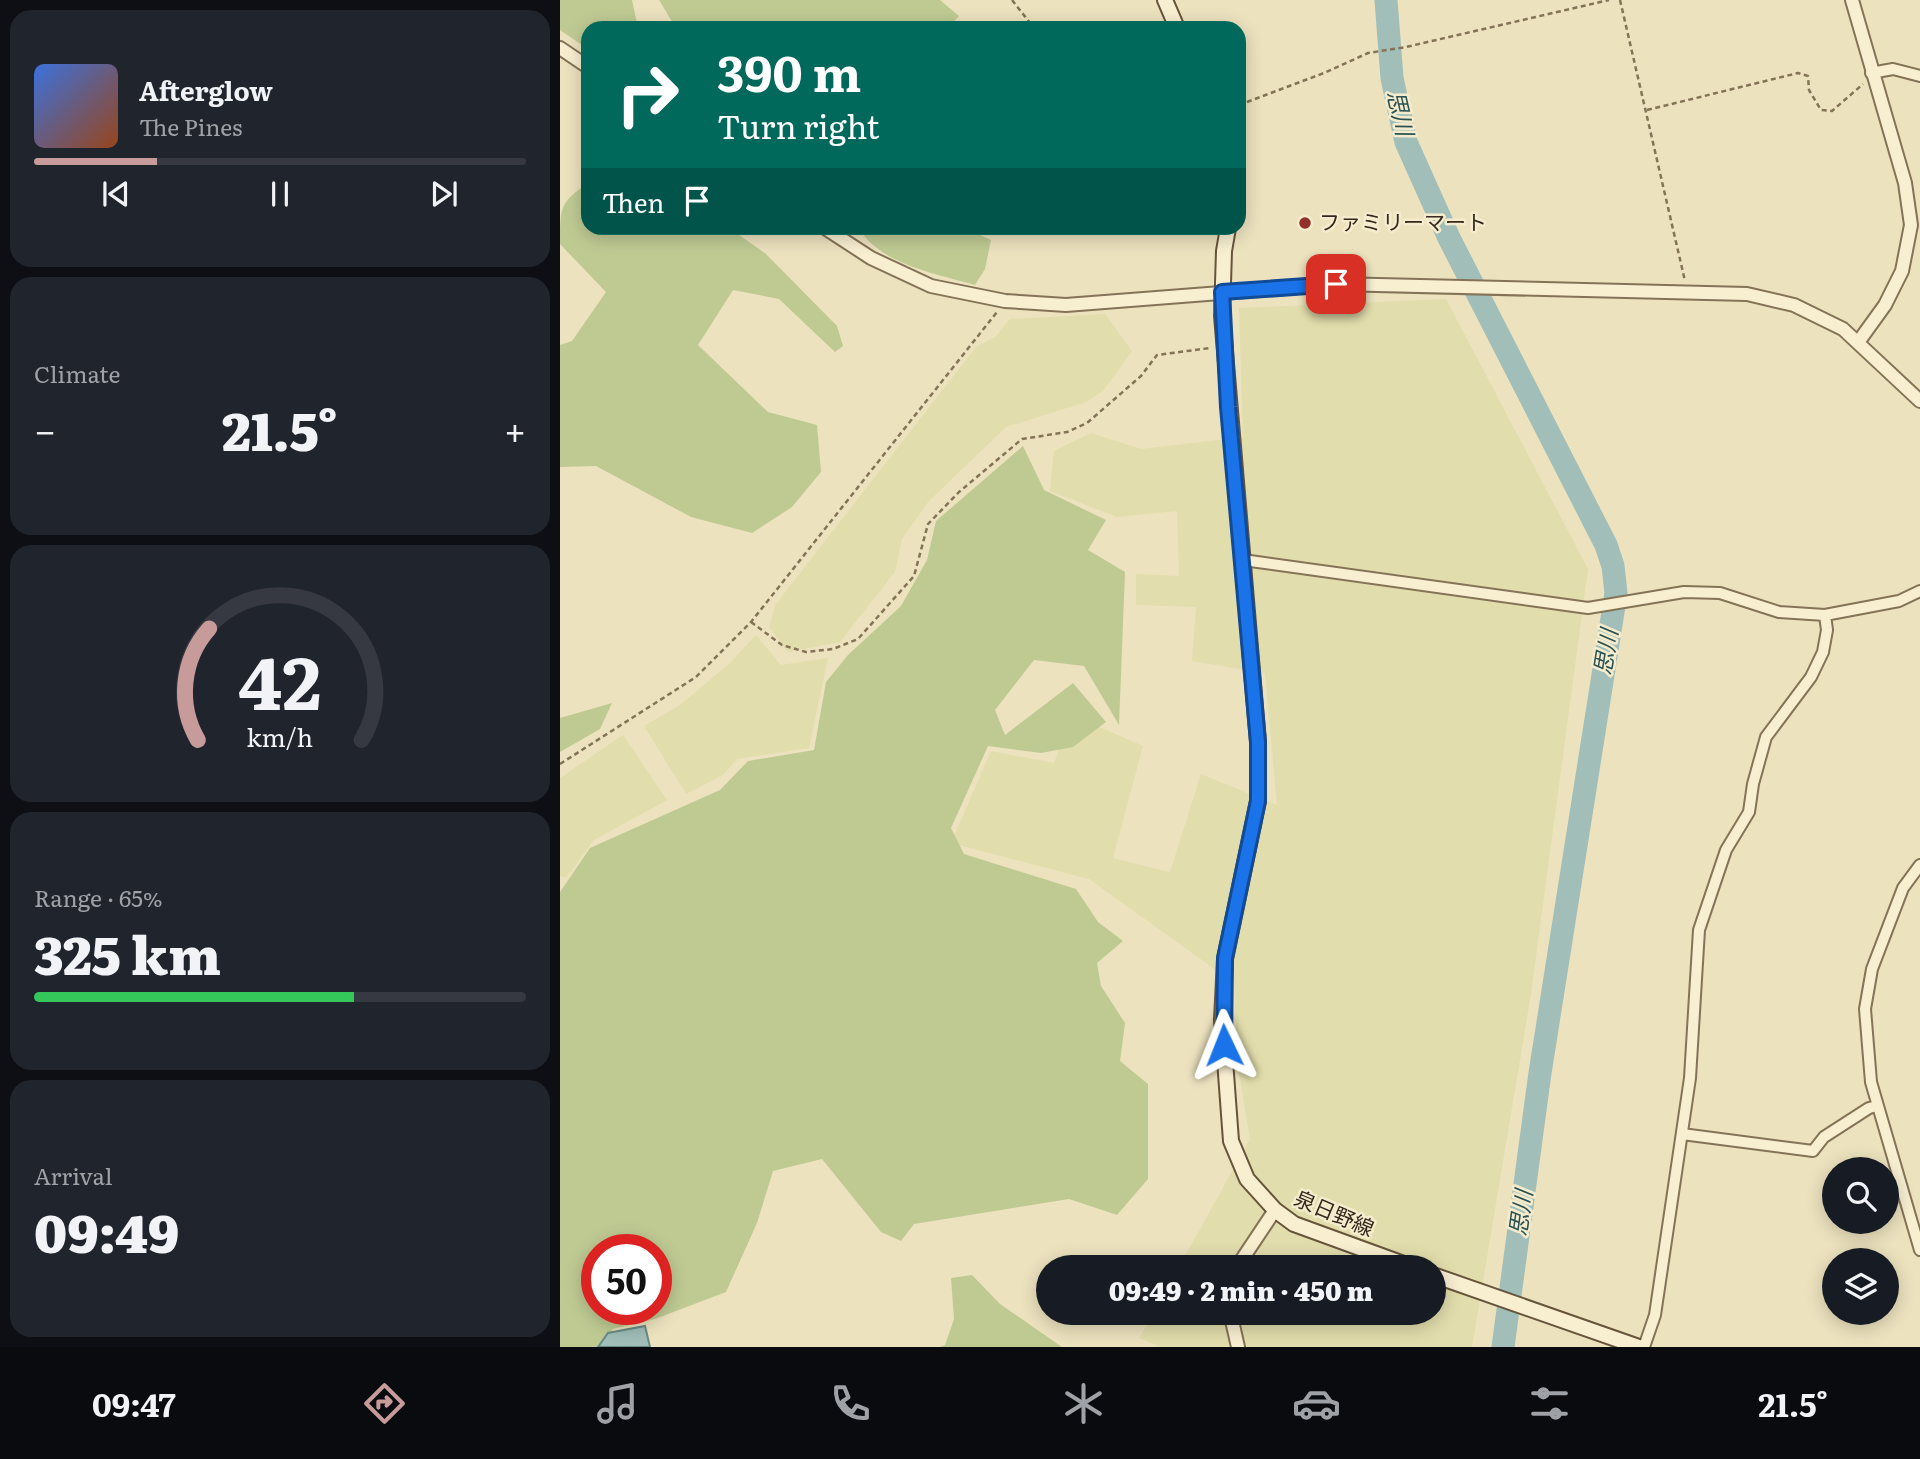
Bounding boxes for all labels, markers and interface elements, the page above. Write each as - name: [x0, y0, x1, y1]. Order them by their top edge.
- text: 390 m: [717, 34, 861, 107]
- icon: right: [602, 49, 693, 140]
- text: Afterglow: [139, 70, 273, 109]
- water label: 思川: [1380, 86, 1424, 142]
- text: Turn right: [717, 101, 879, 149]
- text: The Pines: [139, 109, 242, 143]
- icon: previous: [97, 175, 135, 213]
- icon: pause: [261, 175, 299, 213]
- icon: next: [425, 175, 463, 213]
- text: Then: [602, 182, 664, 221]
- icon: arrive: [678, 182, 716, 220]
- place label: ファミリーマート: [1319, 205, 1487, 236]
- marker: ファミリーマート: [1297, 215, 1313, 231]
- pin: [1306, 254, 1366, 314]
- icon: arrive: [1317, 265, 1355, 303]
- text: Climate: [34, 356, 120, 390]
- text: 21.5°: [222, 390, 338, 467]
- text: −: [34, 400, 56, 457]
- text: +: [504, 400, 526, 457]
- water label: 思川: [1584, 623, 1625, 677]
- text: 42: [239, 624, 322, 732]
- text: km/h: [247, 717, 313, 754]
- text: Range · 65%: [34, 880, 163, 914]
- text: 325 km: [34, 914, 221, 991]
- position arrow: [1187, 1008, 1261, 1082]
- map controls: [1822, 1157, 1899, 1325]
- button: search: [1822, 1157, 1899, 1234]
- text: Arrival: [34, 1158, 113, 1192]
- street label: 泉日野線: [1290, 1181, 1380, 1242]
- water label: 思川: [1499, 1185, 1539, 1238]
- text: 09:49: [34, 1192, 179, 1269]
- speed limit sign: 50: [581, 1234, 672, 1325]
- button: layers: [1822, 1248, 1899, 1325]
- text: 09:49 · 2 min · 450 m: [1109, 1270, 1373, 1309]
- text: 09:47: [92, 1379, 176, 1427]
- icon: directions: [360, 1379, 409, 1428]
- icon: music: [593, 1379, 642, 1428]
- icon: phone: [826, 1379, 875, 1428]
- icon: climate: [1059, 1379, 1108, 1428]
- icon: car: [1292, 1379, 1341, 1428]
- icon: filters: [1525, 1379, 1574, 1428]
- text: 21.5°: [1758, 1379, 1828, 1427]

